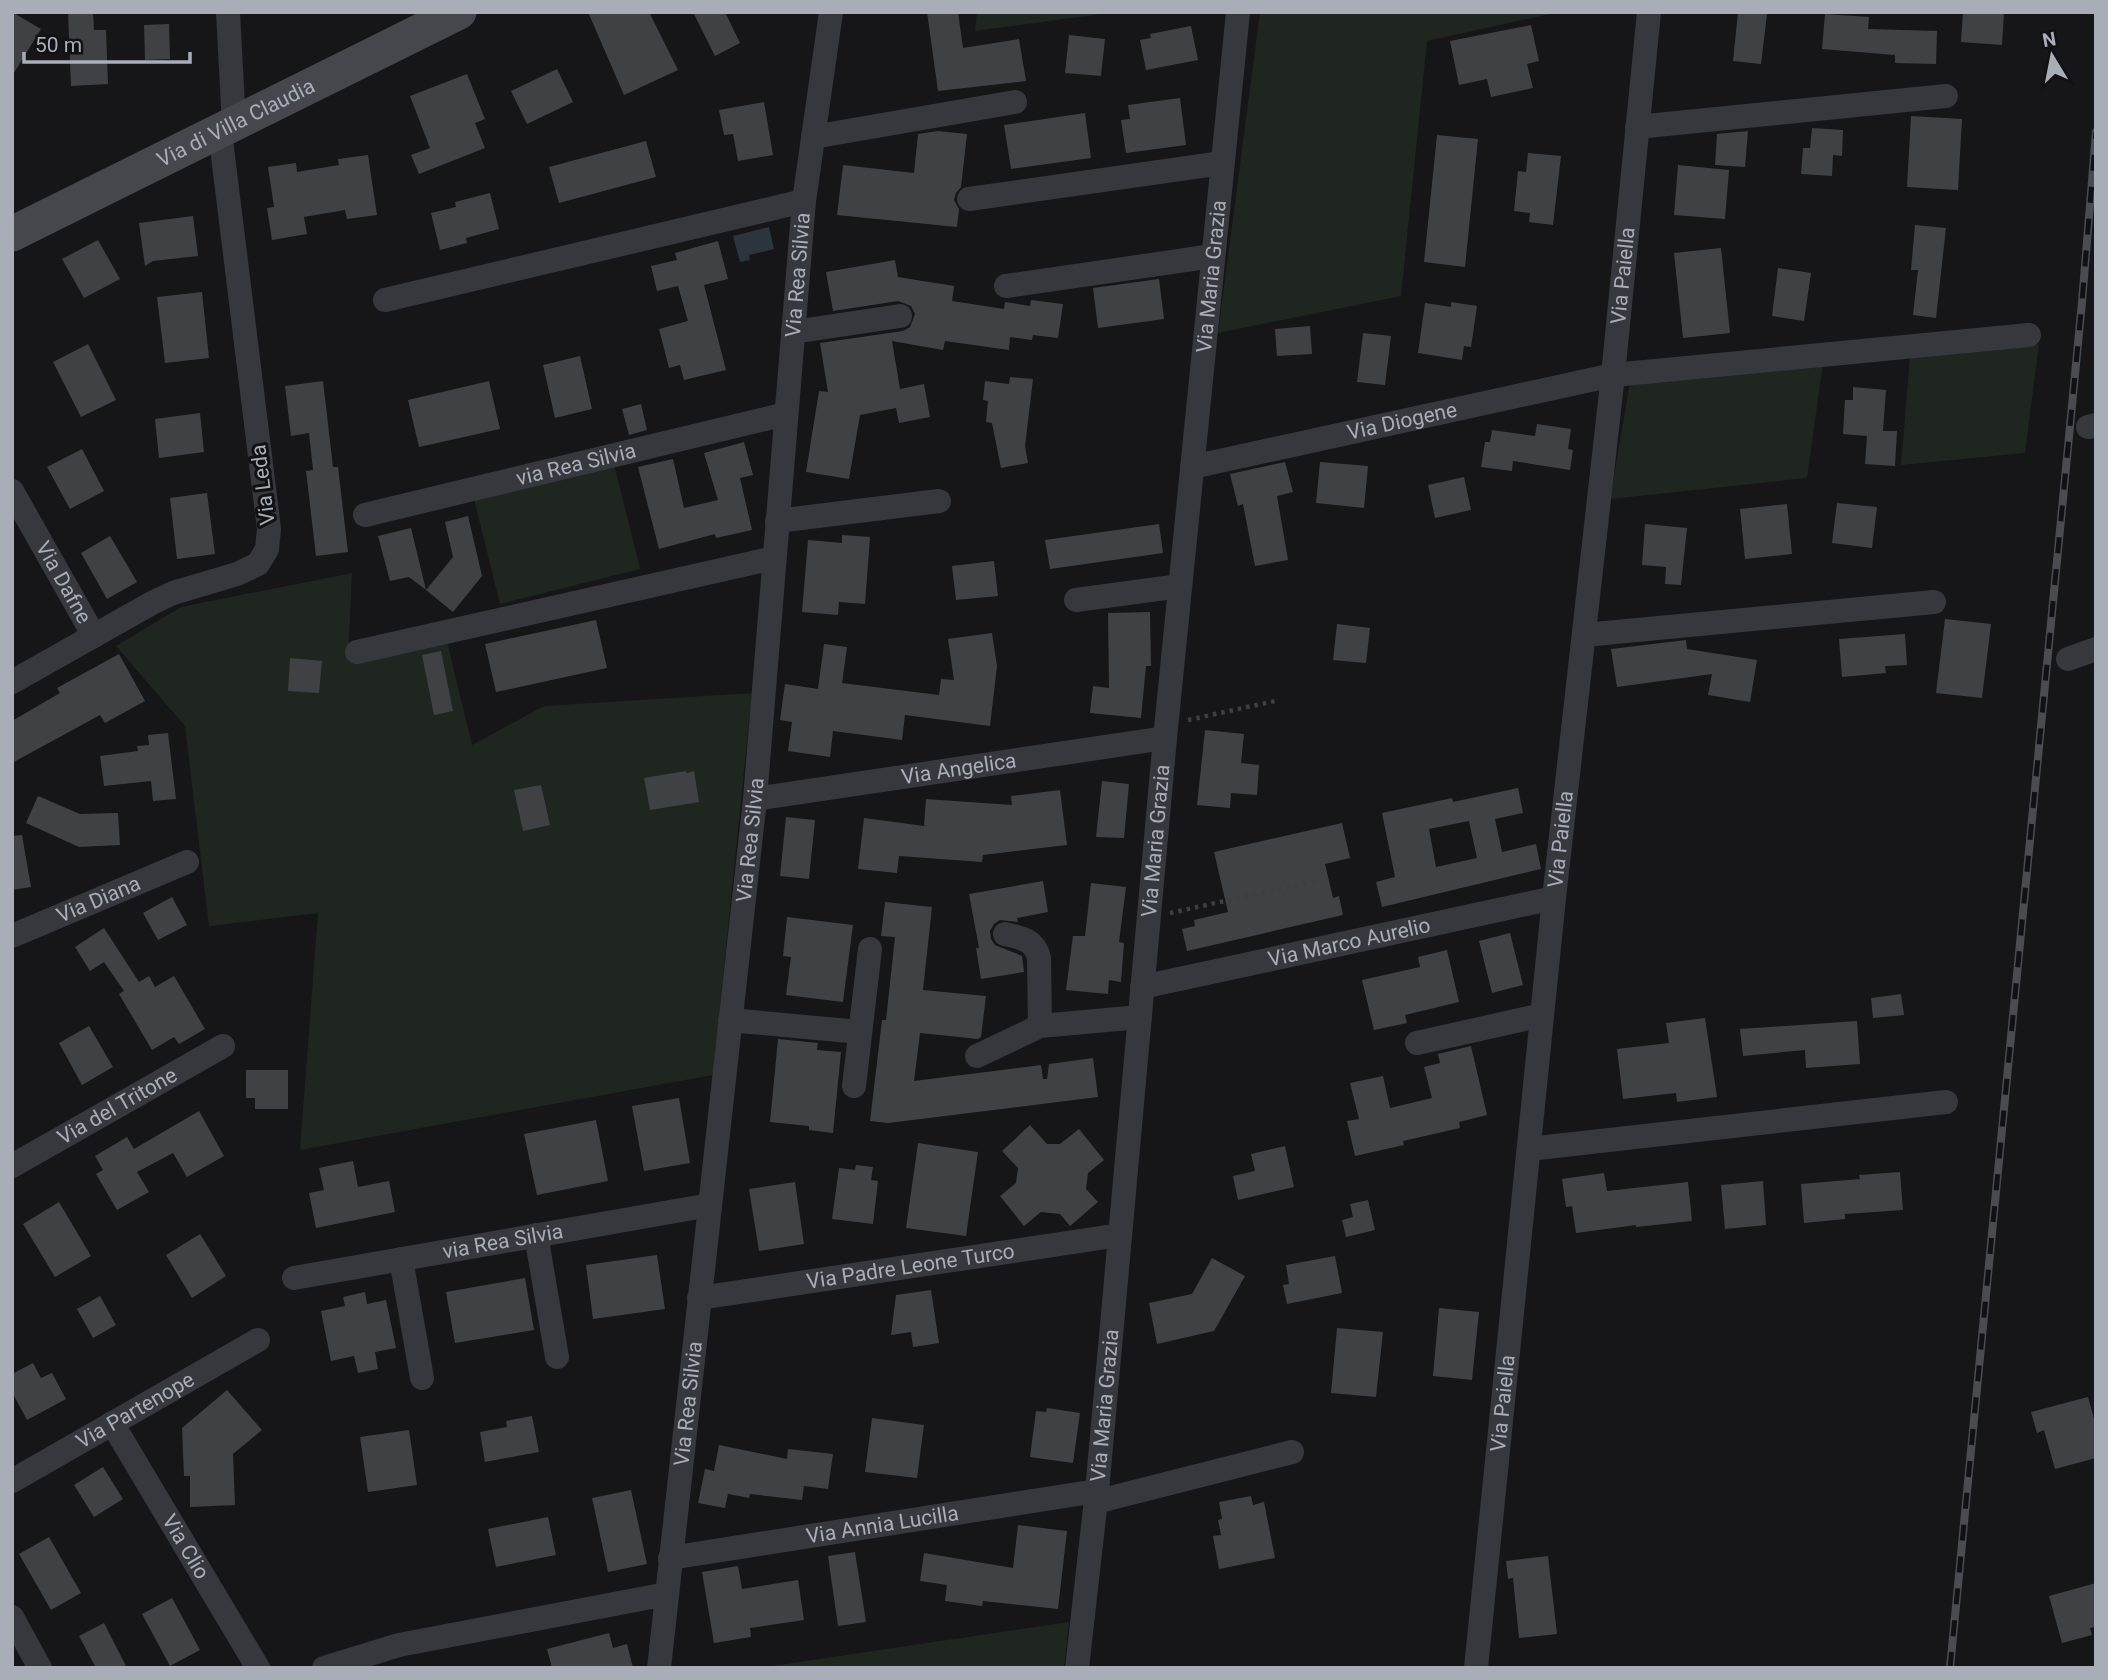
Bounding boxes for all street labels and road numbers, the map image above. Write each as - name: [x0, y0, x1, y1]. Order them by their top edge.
- street label: Via di Villa Claudia: [153, 74, 319, 172]
- street label: Via Maria Grazia: [1192, 199, 1231, 354]
- street label: Via Rea Silvia: [781, 212, 815, 338]
- street label: Via Paiella: [1606, 226, 1640, 326]
- street label: Via Diogene: [1345, 397, 1459, 445]
- street label: via Rea Silvia: [514, 438, 638, 490]
- street label: Via Leda: [246, 443, 280, 527]
- street label: Via Dafne: [31, 537, 96, 628]
- street label: Via Angelica: [900, 748, 1018, 789]
- street label: Via Maria Grazia: [1137, 763, 1175, 918]
- street label: Via Rea Silvia: [732, 777, 769, 904]
- street label: Via Paiella: [1543, 789, 1578, 889]
- street label: Via Diana: [53, 871, 144, 928]
- street label: Via Marco Aurelio: [1266, 913, 1433, 971]
- street label: Via del Tritone: [53, 1063, 181, 1150]
- street label: via Rea Silvia: [441, 1219, 565, 1264]
- street label: Via Padre Leone Turco: [805, 1239, 1016, 1294]
- street label: Via Maria Grazia: [1086, 1328, 1124, 1483]
- street label: Via Rea Silvia: [669, 1340, 707, 1467]
- street label: Via Paiella: [1486, 1354, 1520, 1453]
- street label: Via Partenope: [72, 1367, 198, 1454]
- street label: Via Annia Lucilla: [804, 1501, 960, 1548]
- street label: Via Clio: [157, 1510, 214, 1583]

